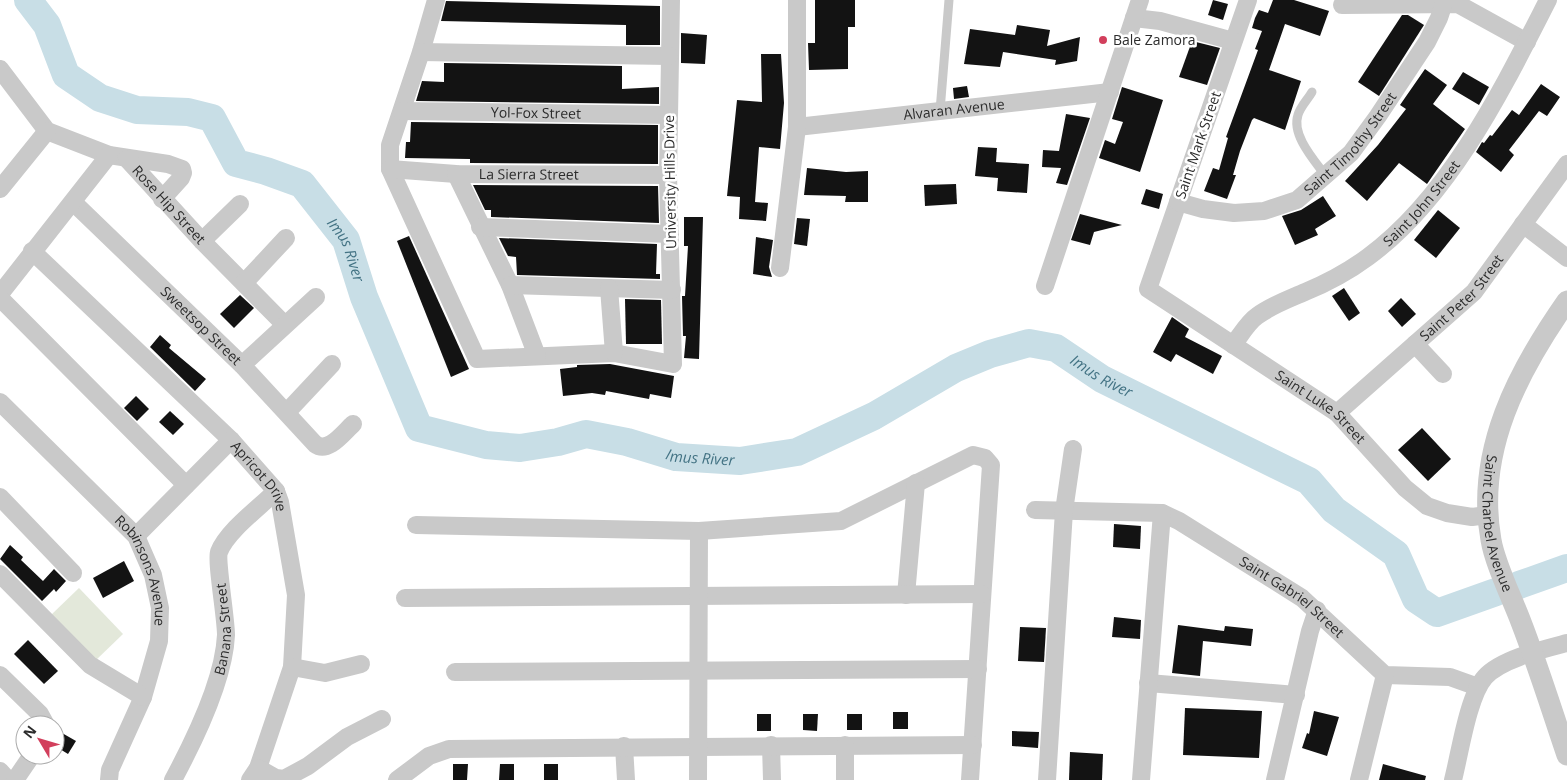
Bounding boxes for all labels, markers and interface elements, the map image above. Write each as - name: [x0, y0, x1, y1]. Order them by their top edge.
- place label: Bale Zamora: [1113, 30, 1196, 49]
- marker: Bale Zamora: [1097, 34, 1109, 46]
- street label: Saint Timothy Street: [1299, 88, 1400, 199]
- street label: Saint Mark Street: [1170, 89, 1225, 201]
- street label: Alvaran Avenue: [902, 94, 1006, 124]
- street label: Yol-Fox Street: [491, 102, 581, 123]
- street label: University Hills Drive: [659, 115, 680, 249]
- street label: Saint John Street: [1379, 156, 1464, 250]
- street label: Rose Hip Street: [128, 161, 210, 248]
- street label: La Sierra Street: [479, 164, 579, 184]
- water label: Imus River: [323, 213, 370, 285]
- street label: Saint Peter Street: [1415, 250, 1507, 345]
- street label: Sweetsop Street: [157, 282, 246, 369]
- water label: Imus River: [1067, 350, 1137, 402]
- street label: Saint Luke Street: [1272, 365, 1370, 447]
- street label: Apricot Drive: [227, 436, 291, 513]
- water label: Imus River: [663, 443, 736, 470]
- street label: Saint Charbel Avenue: [1479, 453, 1518, 595]
- street label: Robinsons Avenue: [111, 510, 170, 627]
- street label: Saint Gabriel Street: [1236, 551, 1349, 641]
- street label: Banana Street: [209, 582, 235, 677]
- north arrow: [15, 715, 65, 765]
- text: N: [18, 721, 40, 742]

